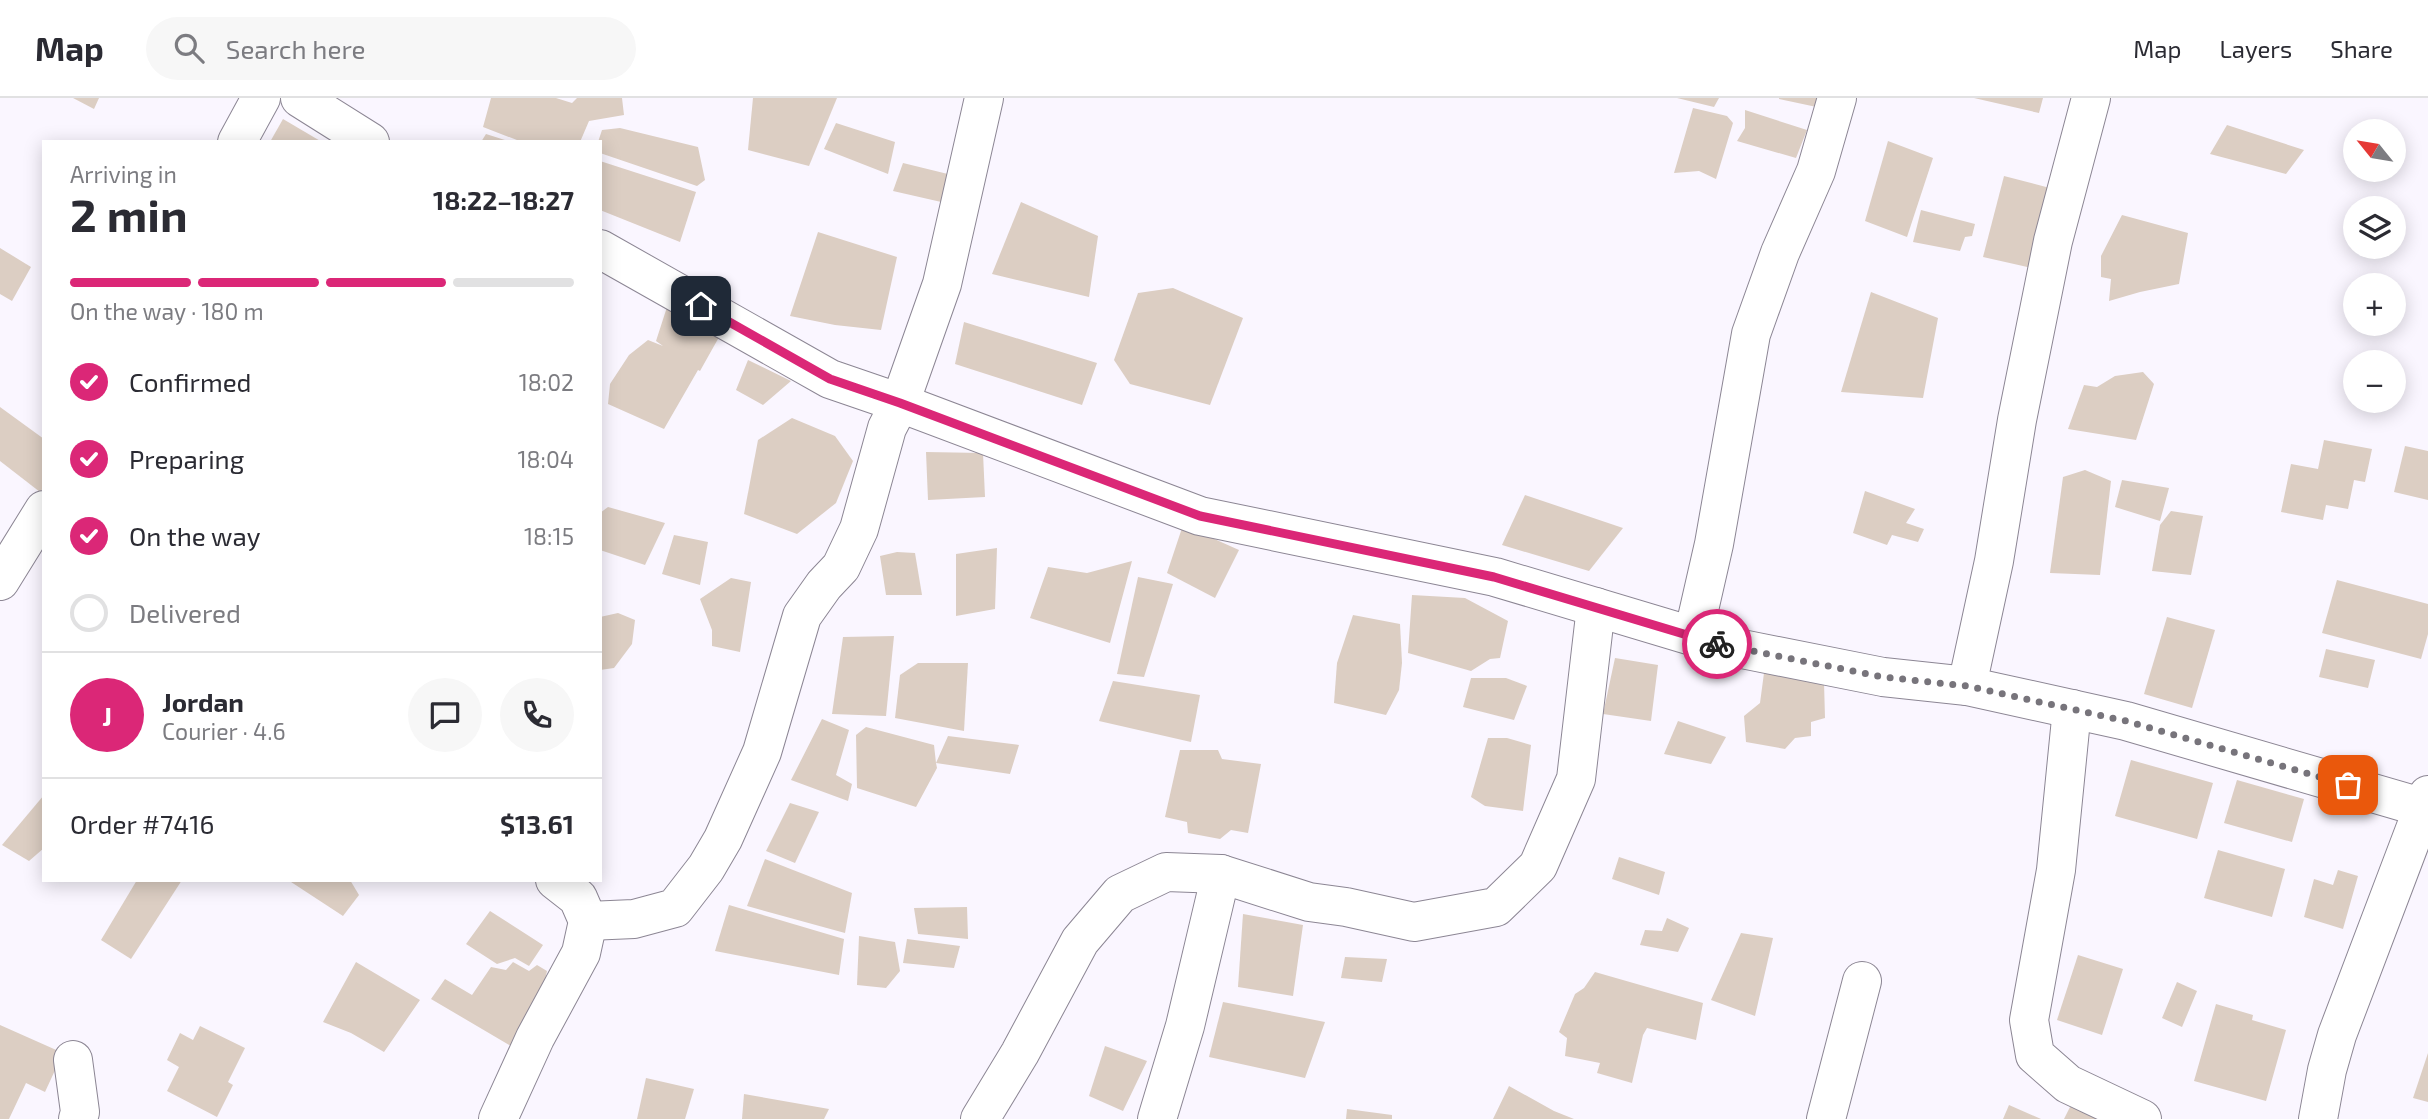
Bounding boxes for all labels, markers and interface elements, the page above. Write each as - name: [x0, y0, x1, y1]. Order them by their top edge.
- search box: [146, 17, 636, 80]
- text: Map: [35, 28, 104, 68]
- icon: search: [170, 29, 208, 67]
- text: Search here: [226, 33, 365, 64]
- text: Map: [2133, 34, 2181, 63]
- text: Layers: [2219, 34, 2292, 63]
- text: Share: [2330, 34, 2393, 63]
- north arrow: [2343, 119, 2406, 182]
- map controls: [2343, 119, 2406, 413]
- text: Arriving in: [70, 160, 177, 188]
- text: 18:22–18:27: [433, 184, 574, 215]
- text: 2 min: [70, 186, 188, 241]
- button: layers: [2343, 196, 2406, 259]
- button: +: [2343, 273, 2406, 336]
- pin: [671, 276, 731, 336]
- icon: home: [682, 287, 720, 325]
- text: On the way · 180 m: [70, 297, 264, 325]
- button: −: [2343, 350, 2406, 413]
- icon: check: [70, 363, 108, 401]
- text: Confirmed: [129, 366, 252, 397]
- text: 18:02: [519, 368, 574, 396]
- icon: check: [70, 440, 108, 478]
- text: Preparing: [129, 443, 244, 474]
- text: 18:04: [517, 445, 574, 473]
- icon: check: [70, 517, 108, 555]
- text: On the way: [129, 520, 260, 551]
- text: 18:15: [524, 522, 574, 550]
- text: Delivered: [129, 597, 241, 628]
- courier: [1682, 609, 1752, 679]
- icon: bike: [1698, 625, 1736, 663]
- button: chat: [408, 678, 482, 752]
- button: phone: [500, 678, 574, 752]
- text: Jordan: [162, 686, 244, 717]
- text: J: [102, 700, 112, 731]
- text: Courier · 4.6: [162, 717, 286, 745]
- pin: [2318, 755, 2378, 815]
- icon: bag: [2329, 766, 2367, 804]
- text: Order #7416: [70, 808, 214, 839]
- text: $13.61: [500, 808, 574, 839]

